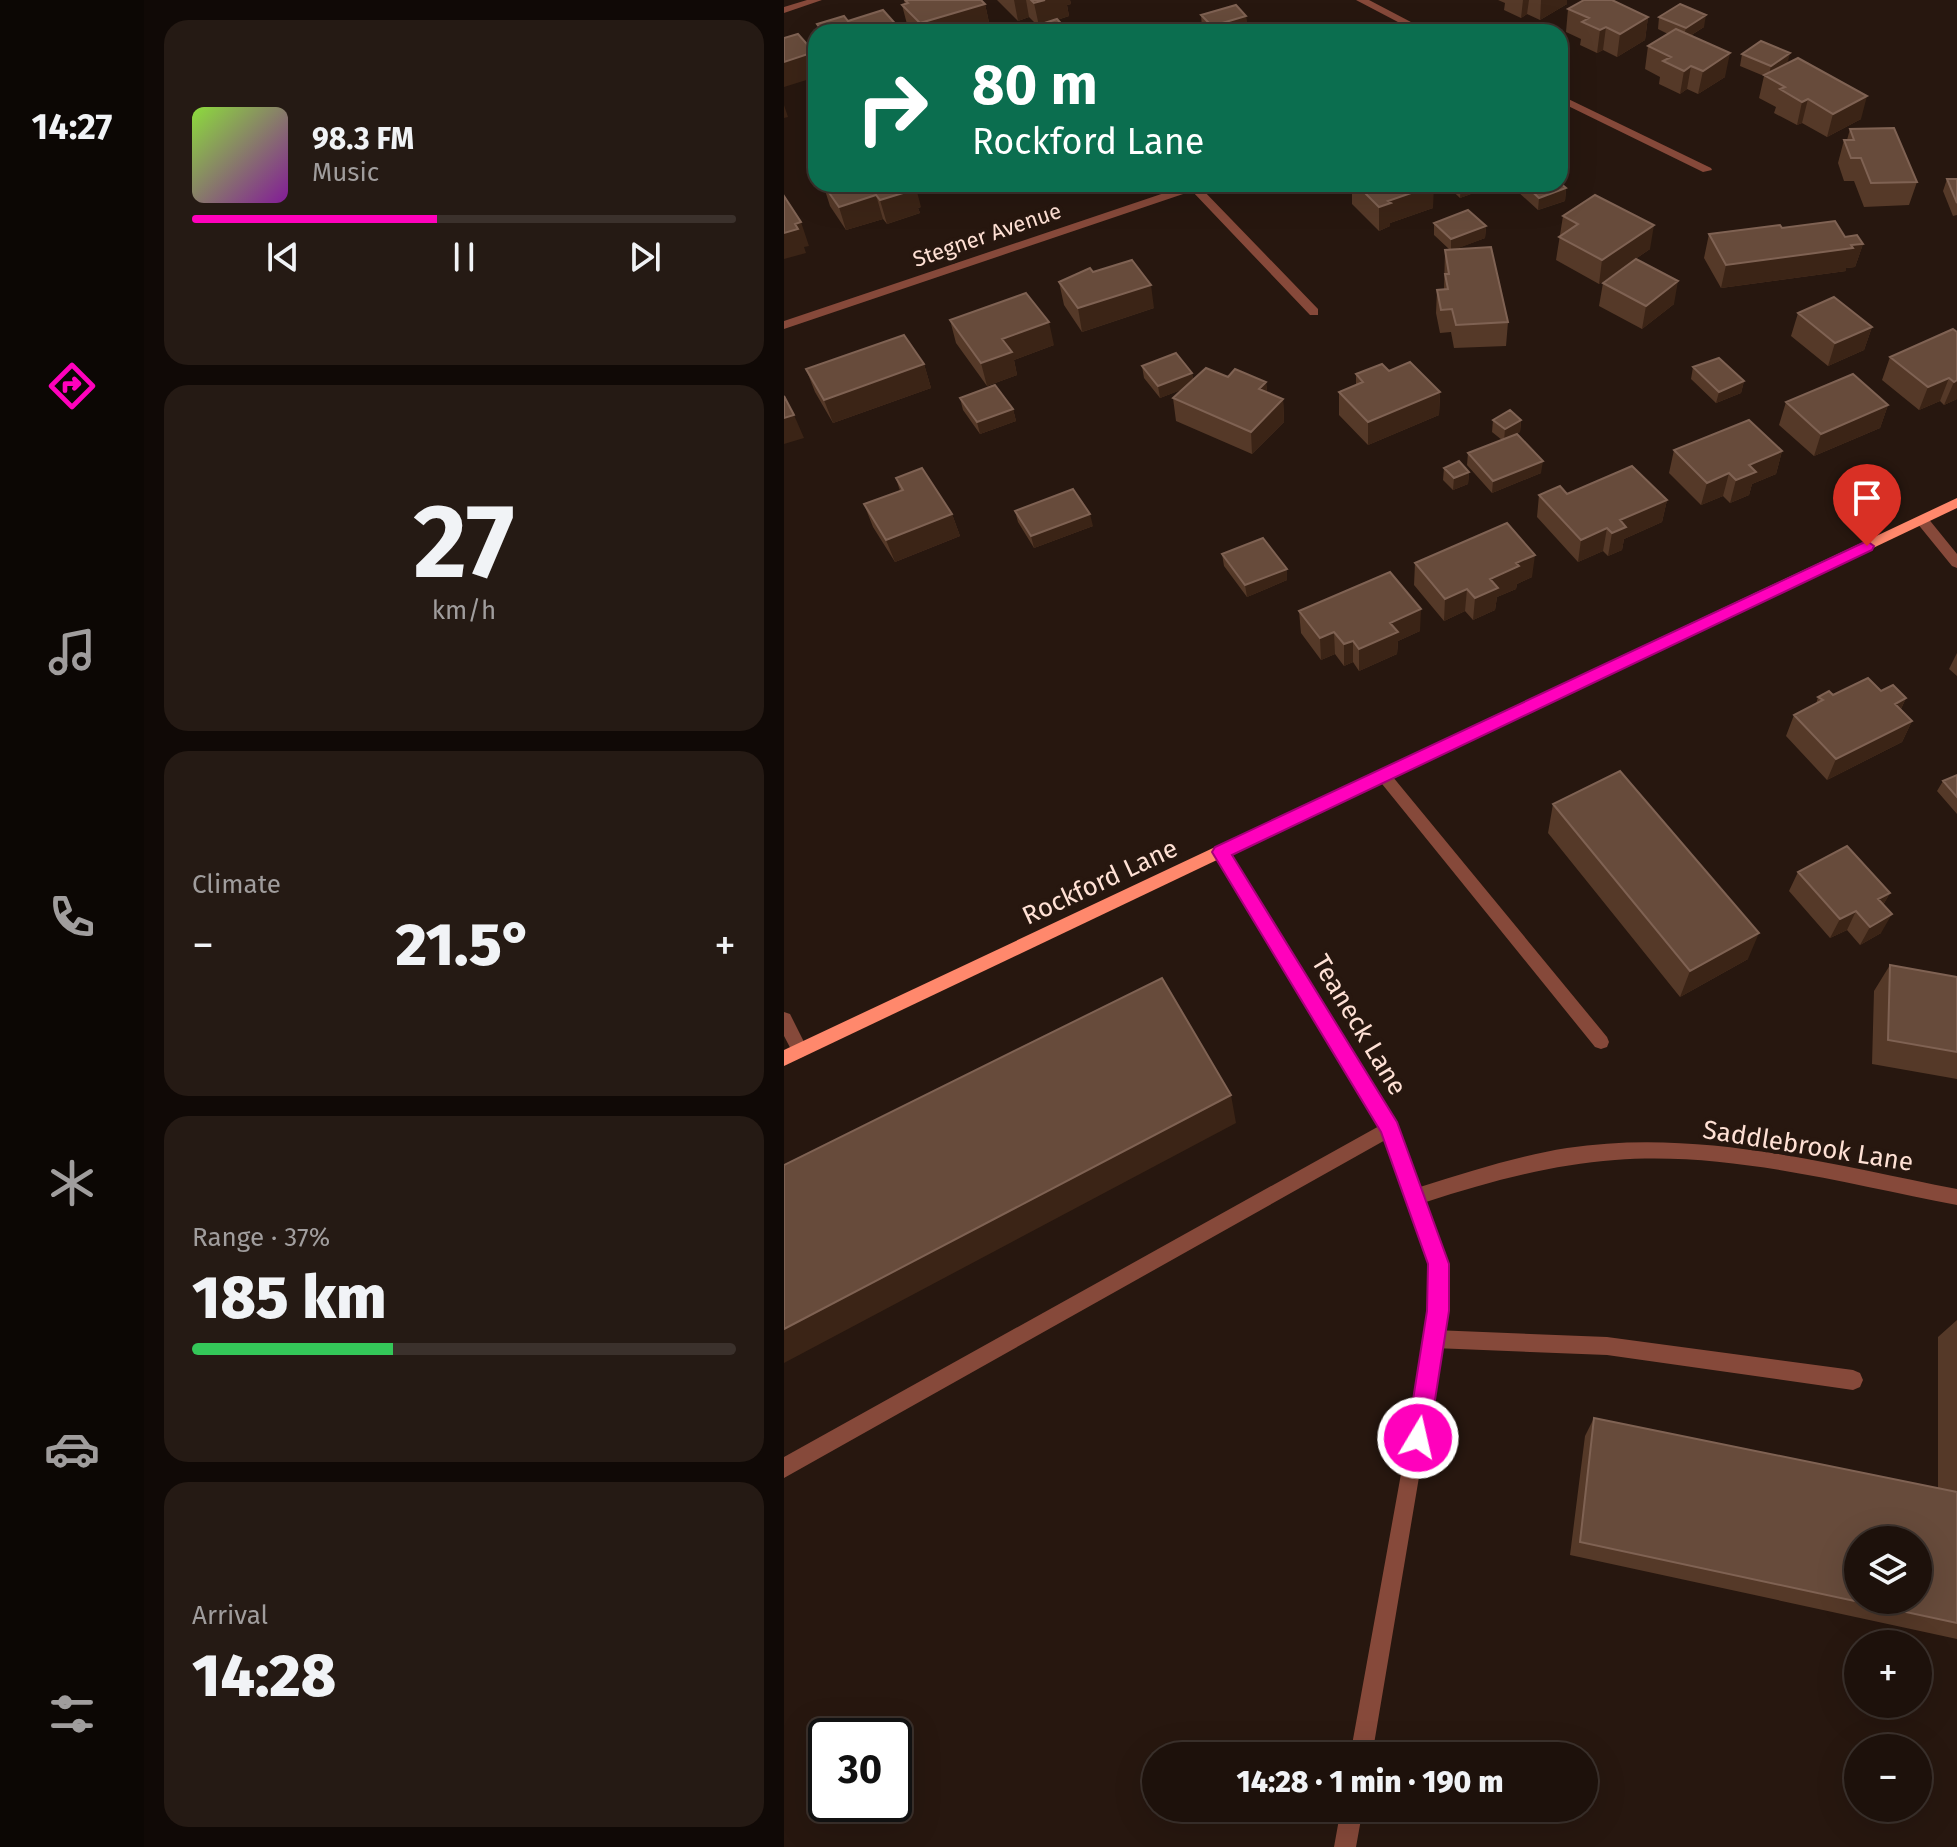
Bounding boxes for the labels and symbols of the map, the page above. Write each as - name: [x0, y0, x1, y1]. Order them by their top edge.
- street label: Stegner Avenue: [909, 197, 1065, 273]
- pin: [1833, 464, 1901, 546]
- street label: Rockford Lane: [1017, 832, 1183, 932]
- street label: Teaneck Lane: [1305, 949, 1413, 1101]
- street label: Saddlebrook Lane: [1701, 1114, 1915, 1178]
- position arrow: [1376, 1396, 1460, 1480]
- speed limit sign: 30: [808, 1718, 912, 1822]

